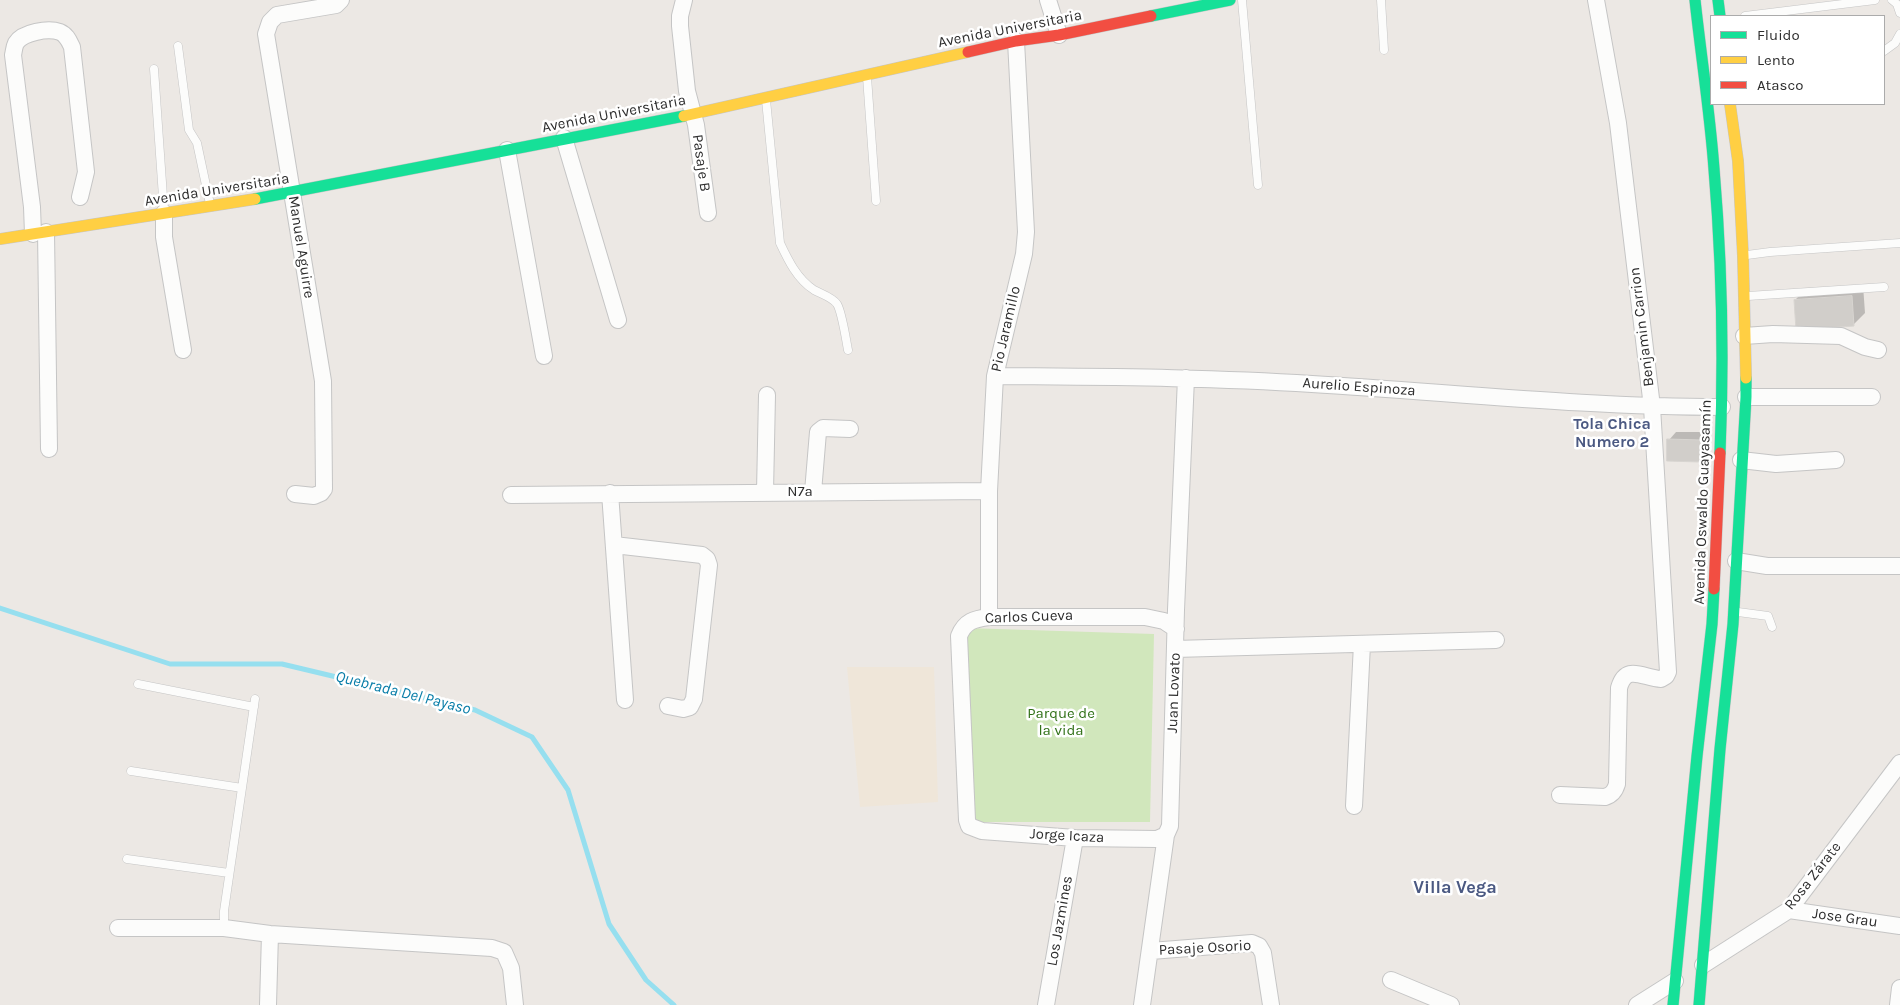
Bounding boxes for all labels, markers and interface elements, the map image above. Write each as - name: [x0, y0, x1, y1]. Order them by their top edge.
- street label: Avenida Universitaria: [937, 6, 1083, 52]
- legend: [1710, 15, 1885, 105]
- text: Fluido: [1757, 26, 1800, 44]
- text: Lento: [1757, 51, 1795, 69]
- text: Atasco: [1757, 76, 1803, 94]
- street label: Avenida Universitaria: [541, 91, 687, 137]
- street label: Pasaje B: [688, 133, 714, 193]
- street label: Avenida Universitaria: [143, 170, 291, 210]
- street label: Manuel Aguirre: [284, 194, 318, 300]
- street label: Benjamin Carrion: [1626, 266, 1658, 388]
- street label: Pio Jaramillo: [987, 284, 1025, 374]
- street label: Aurelio Espinoza: [1302, 374, 1416, 400]
- street label: Avenida Oswaldo Guayasamín: [1690, 399, 1716, 605]
- district label: Tola Chica Numero 2: [1573, 414, 1651, 452]
- street label: N7a: [787, 483, 813, 501]
- street label: Carlos Cueva: [984, 606, 1074, 628]
- street label: Juan Lovato: [1164, 652, 1184, 734]
- water label: Quebrada Del Payaso: [334, 667, 472, 719]
- park label: Parque de la vida: [1027, 705, 1095, 740]
- street label: Jorge Icaza: [1029, 825, 1105, 847]
- street label: Rosa Zárate: [1781, 838, 1845, 914]
- street label: Los Jazmines: [1043, 875, 1077, 967]
- district label: Villa Vega: [1413, 877, 1497, 899]
- street label: Jose Grau: [1811, 905, 1879, 931]
- street label: Pasaje Osorio: [1158, 937, 1252, 959]

